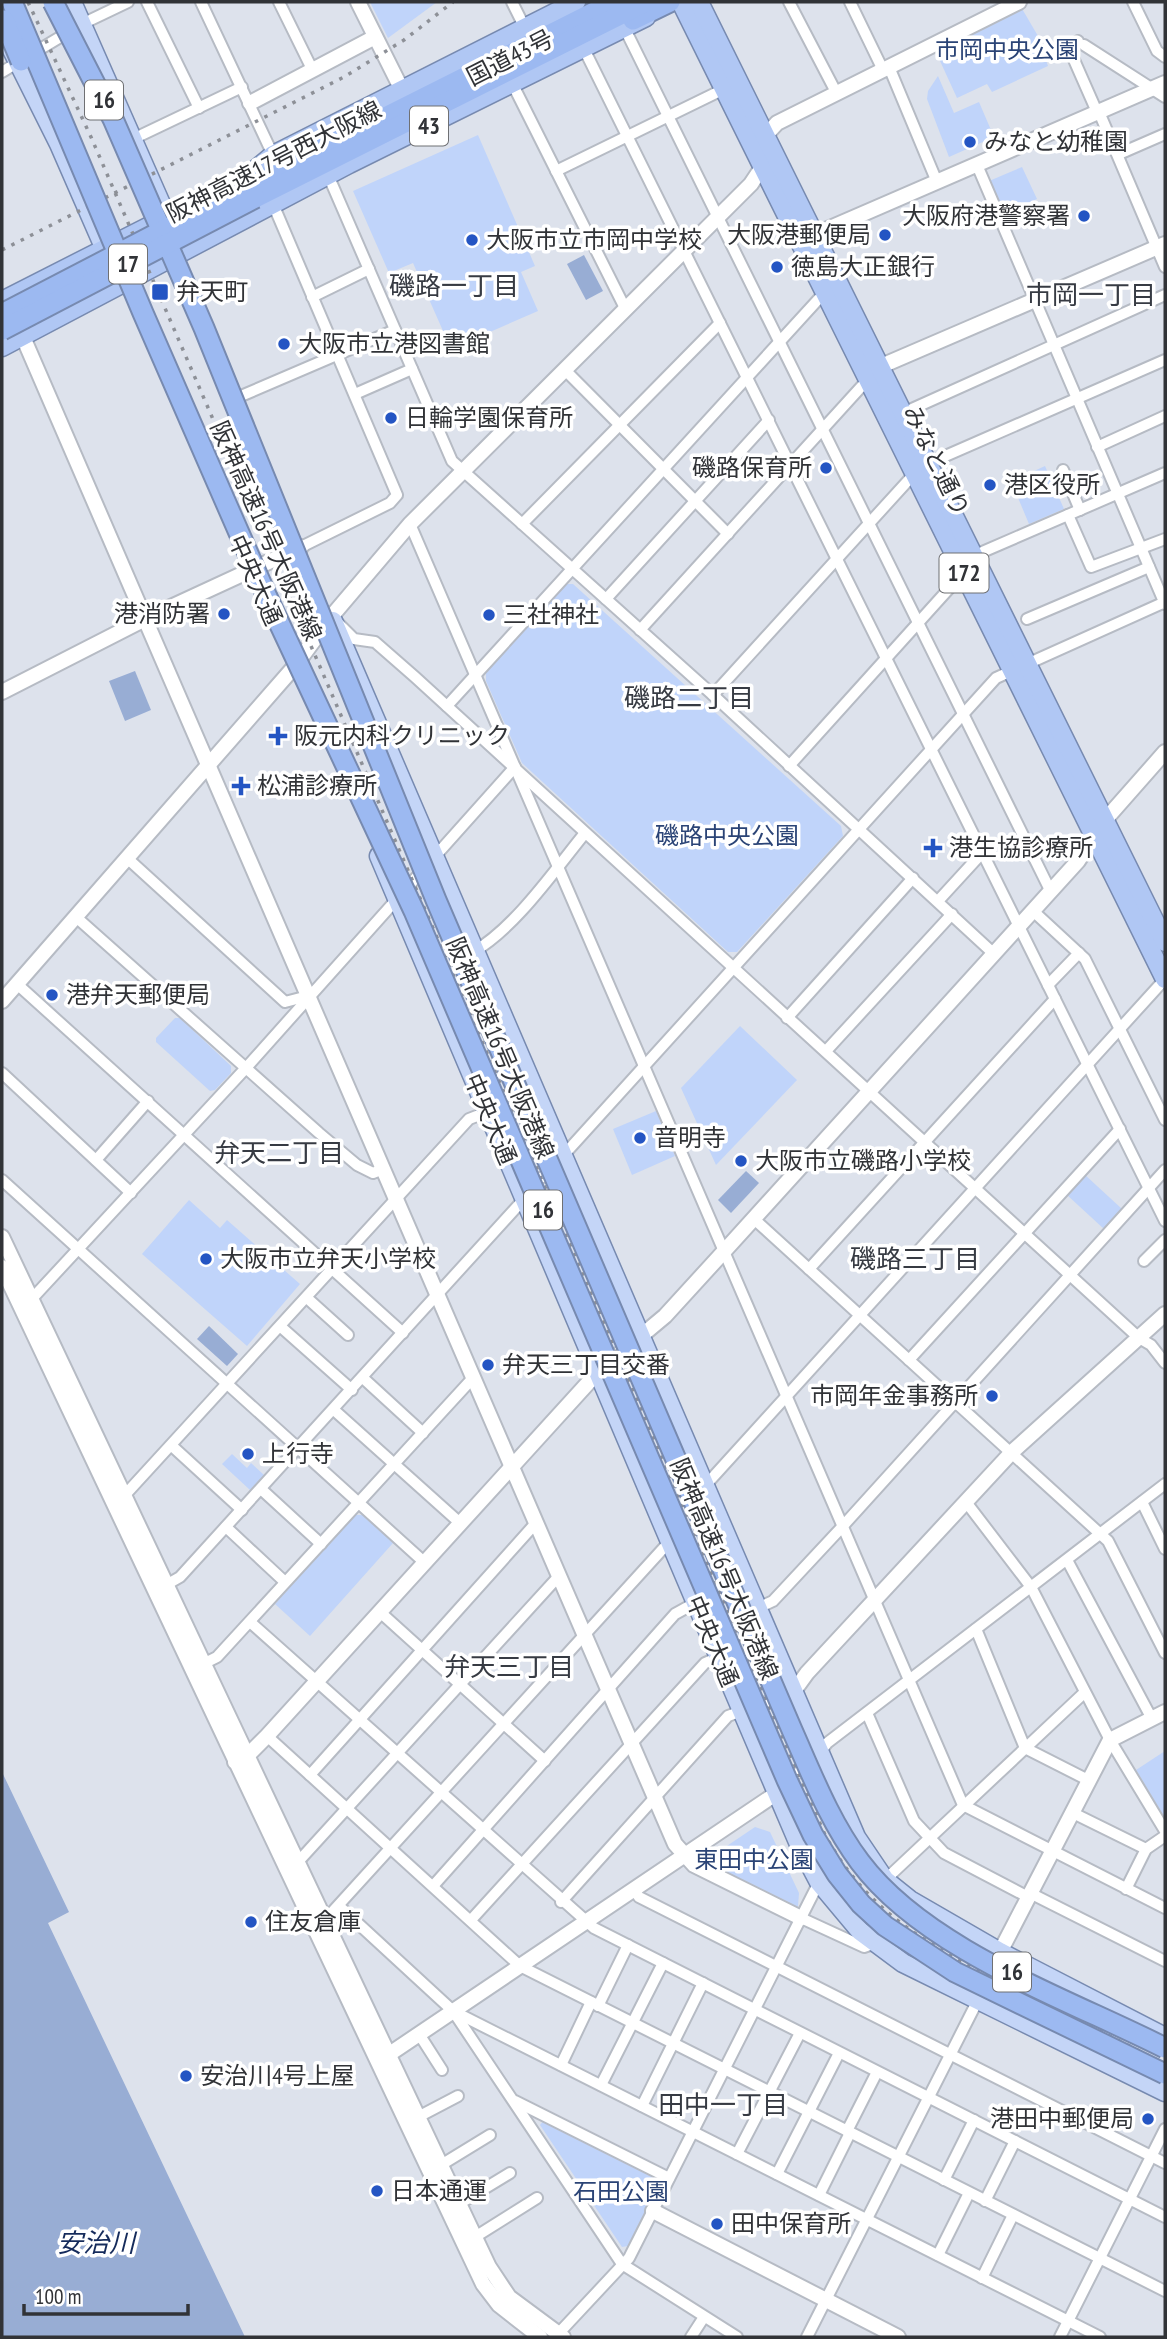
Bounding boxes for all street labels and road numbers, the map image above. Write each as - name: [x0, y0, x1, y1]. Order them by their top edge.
- street label: 国道43号: [461, 22, 559, 93]
- road number: 16: [85, 80, 123, 120]
- street label: 阪神高速17号西大阪線: [161, 94, 387, 229]
- road number: 43: [410, 106, 448, 146]
- road number: 17: [109, 244, 147, 284]
- street label: みなと通り: [896, 400, 977, 522]
- street label: 阪神高速16号大阪港線: [204, 416, 329, 646]
- street label: 中央大通: [222, 530, 289, 630]
- road number: 172: [940, 554, 988, 593]
- street label: 阪神高速16号大阪港線: [440, 932, 561, 1163]
- street label: 中央大通: [457, 1069, 523, 1169]
- road number: 16: [524, 1190, 562, 1230]
- street label: 阪神高速16号大阪港線: [664, 1453, 785, 1684]
- street label: 中央大通: [679, 1591, 745, 1691]
- road number: 16: [993, 1952, 1031, 1992]

